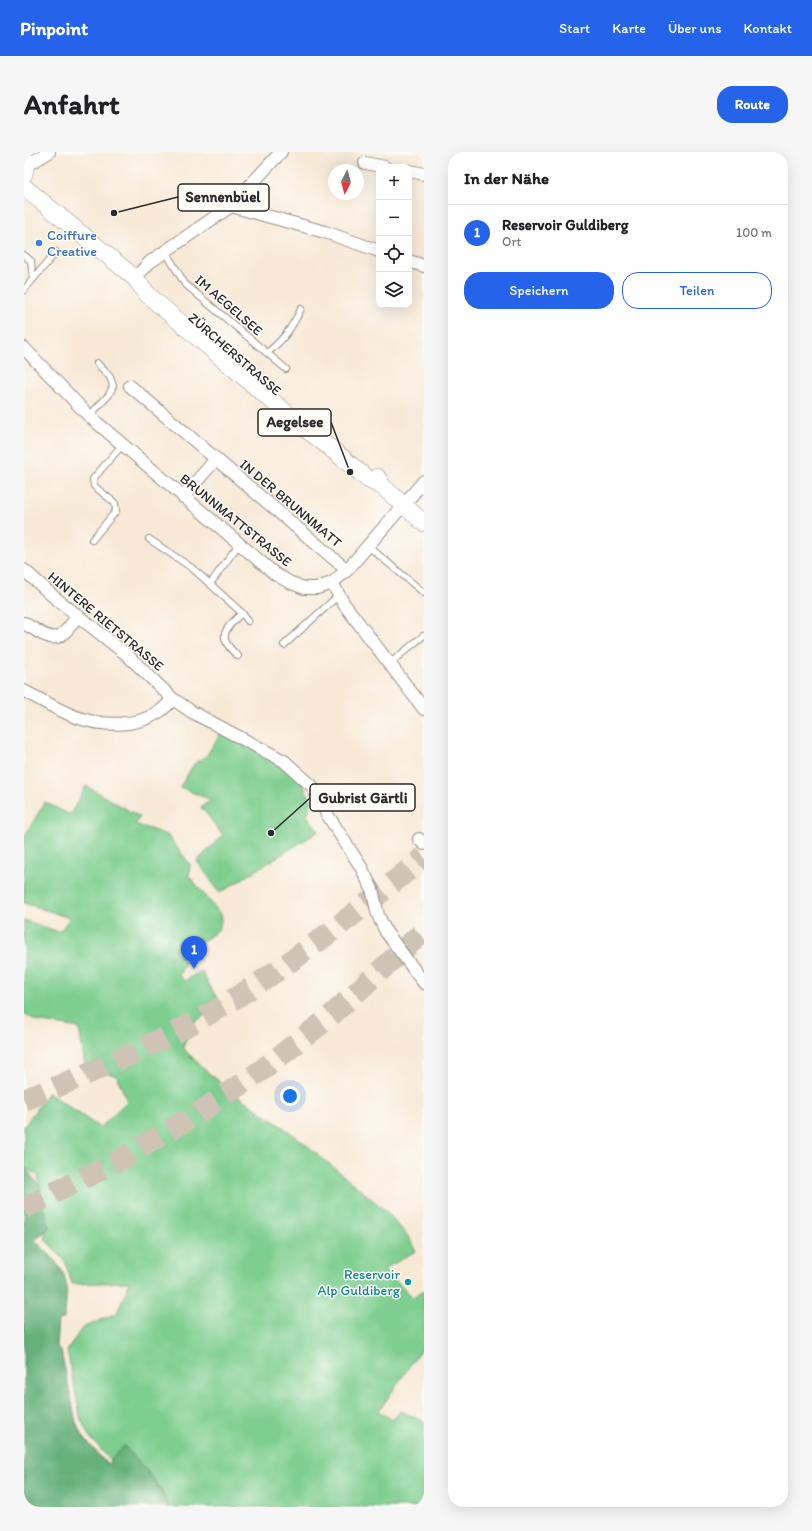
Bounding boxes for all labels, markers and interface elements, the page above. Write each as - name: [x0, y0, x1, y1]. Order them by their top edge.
- text: Pinpoint: [20, 17, 88, 40]
- text: Start: [559, 20, 590, 37]
- text: Karte: [612, 20, 646, 37]
- text: Über uns: [668, 20, 721, 37]
- text: Kontakt: [743, 20, 792, 37]
- button: Route: [717, 86, 788, 123]
- text: Anfahrt: [24, 87, 119, 121]
- north arrow: [328, 164, 364, 200]
- map controls: [376, 164, 412, 308]
- button: +: [376, 164, 412, 200]
- text: In der Nähe: [464, 168, 549, 188]
- callout: Sennenbüel: [178, 184, 269, 211]
- text: Sennenbüel: [185, 188, 261, 206]
- button: −: [376, 200, 412, 236]
- text: Reservoir Guldiberg: [502, 216, 628, 234]
- text: 1: [474, 225, 480, 240]
- text: 100 m: [736, 225, 772, 240]
- place label: Coiffure Creative: [47, 227, 97, 260]
- text: Ort: [502, 234, 521, 249]
- button: locate: [376, 236, 412, 272]
- marker: Coiffure Creative: [34, 238, 44, 248]
- street label: IM AEGELSEE: [191, 271, 266, 340]
- button: layers: [376, 272, 412, 308]
- button: Speichern: [464, 272, 614, 309]
- button: Teilen: [622, 272, 772, 309]
- street label: ZÜRCHERSTRASSE: [185, 309, 285, 400]
- callout: Aegelsee: [258, 409, 331, 436]
- text: Aegelsee: [266, 413, 323, 432]
- street label: IN DER BRUNNMATT: [236, 456, 345, 551]
- street label: BRUNNMATTSTRASSE: [177, 470, 295, 571]
- street label: HINTERE RIETSTRASSE: [44, 568, 167, 675]
- callout: Gubrist Gärtli: [310, 784, 415, 811]
- text: Gubrist Gärtli: [318, 789, 408, 807]
- pin: 1: [181, 936, 207, 969]
- your location: [280, 1086, 300, 1106]
- place label: Reservoir Alp Guldiberg: [318, 1266, 401, 1299]
- marker: Reservoir Alp Guldiberg: [403, 1277, 413, 1287]

